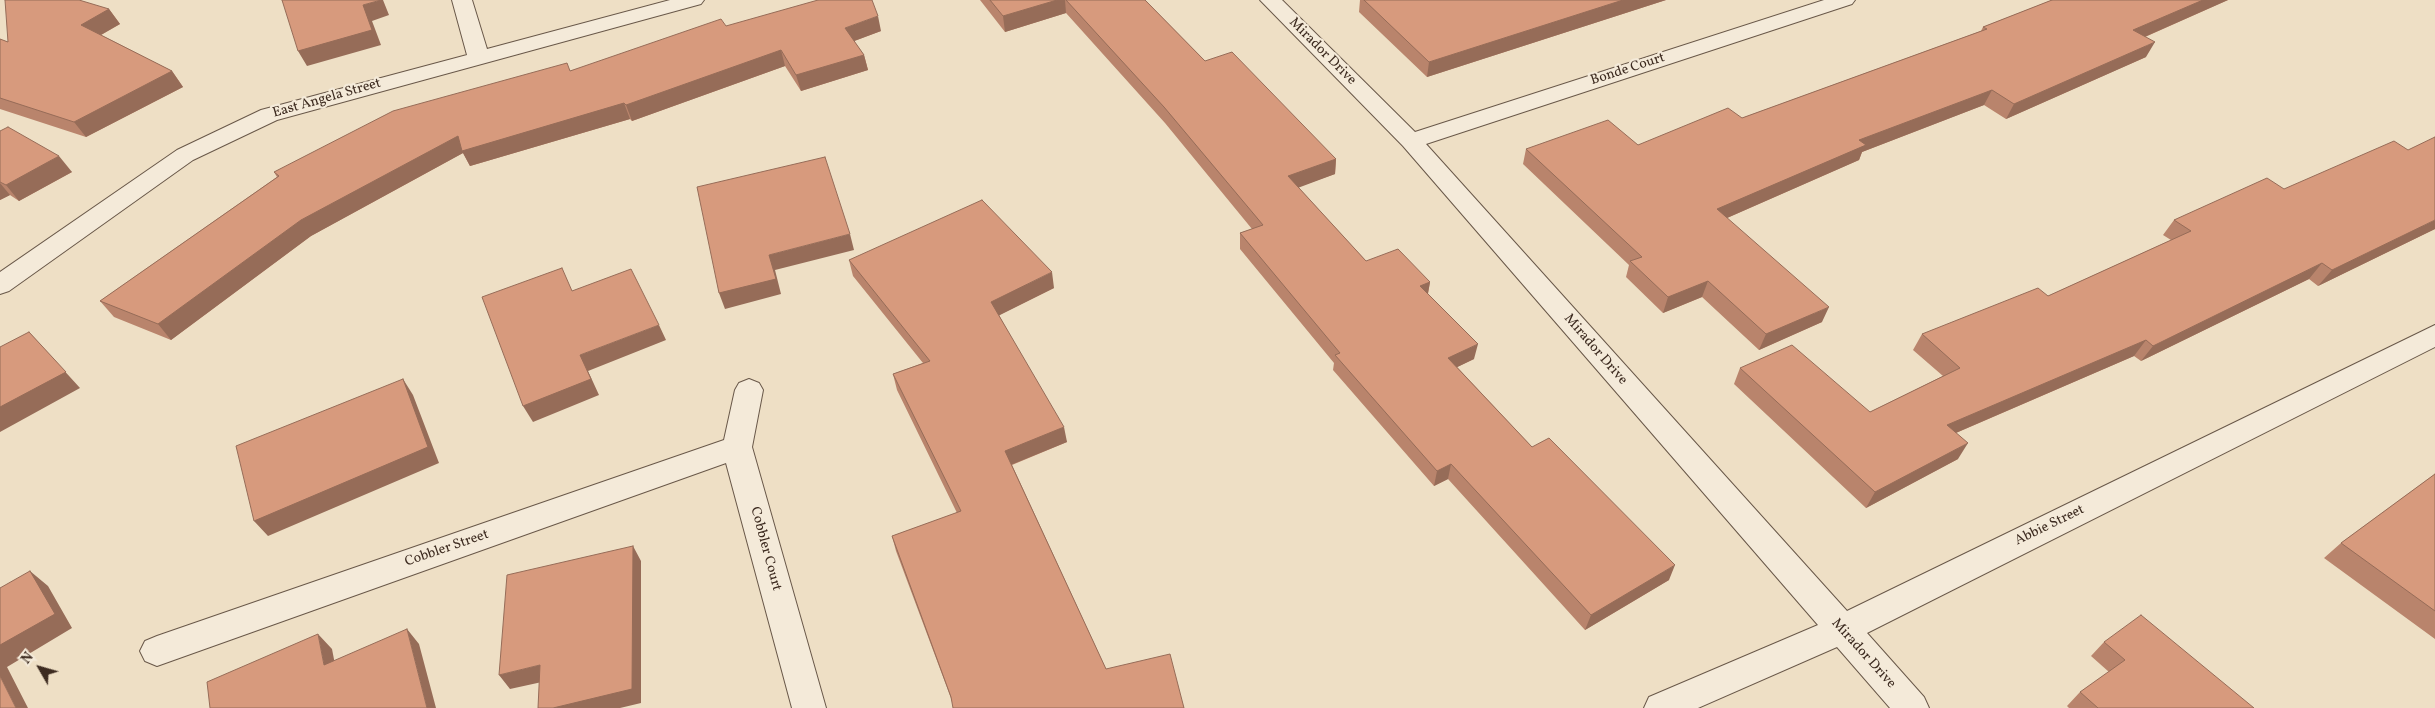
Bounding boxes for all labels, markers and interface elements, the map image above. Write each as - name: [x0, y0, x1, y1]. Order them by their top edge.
- street label: Mirador Drive: [1285, 15, 1359, 89]
- street label: Bonde Court: [1589, 50, 1667, 90]
- street label: East Angela Street: [271, 76, 383, 122]
- street label: Mirador Drive: [1560, 311, 1630, 389]
- street label: Abbie Street: [2012, 502, 2088, 550]
- street label: Cobbler Court: [746, 505, 784, 593]
- street label: Cobbler Street: [403, 527, 491, 571]
- street label: Mirador Drive: [1827, 616, 1899, 692]
- north arrow: [15, 643, 65, 693]
- text: N: [17, 649, 38, 668]

